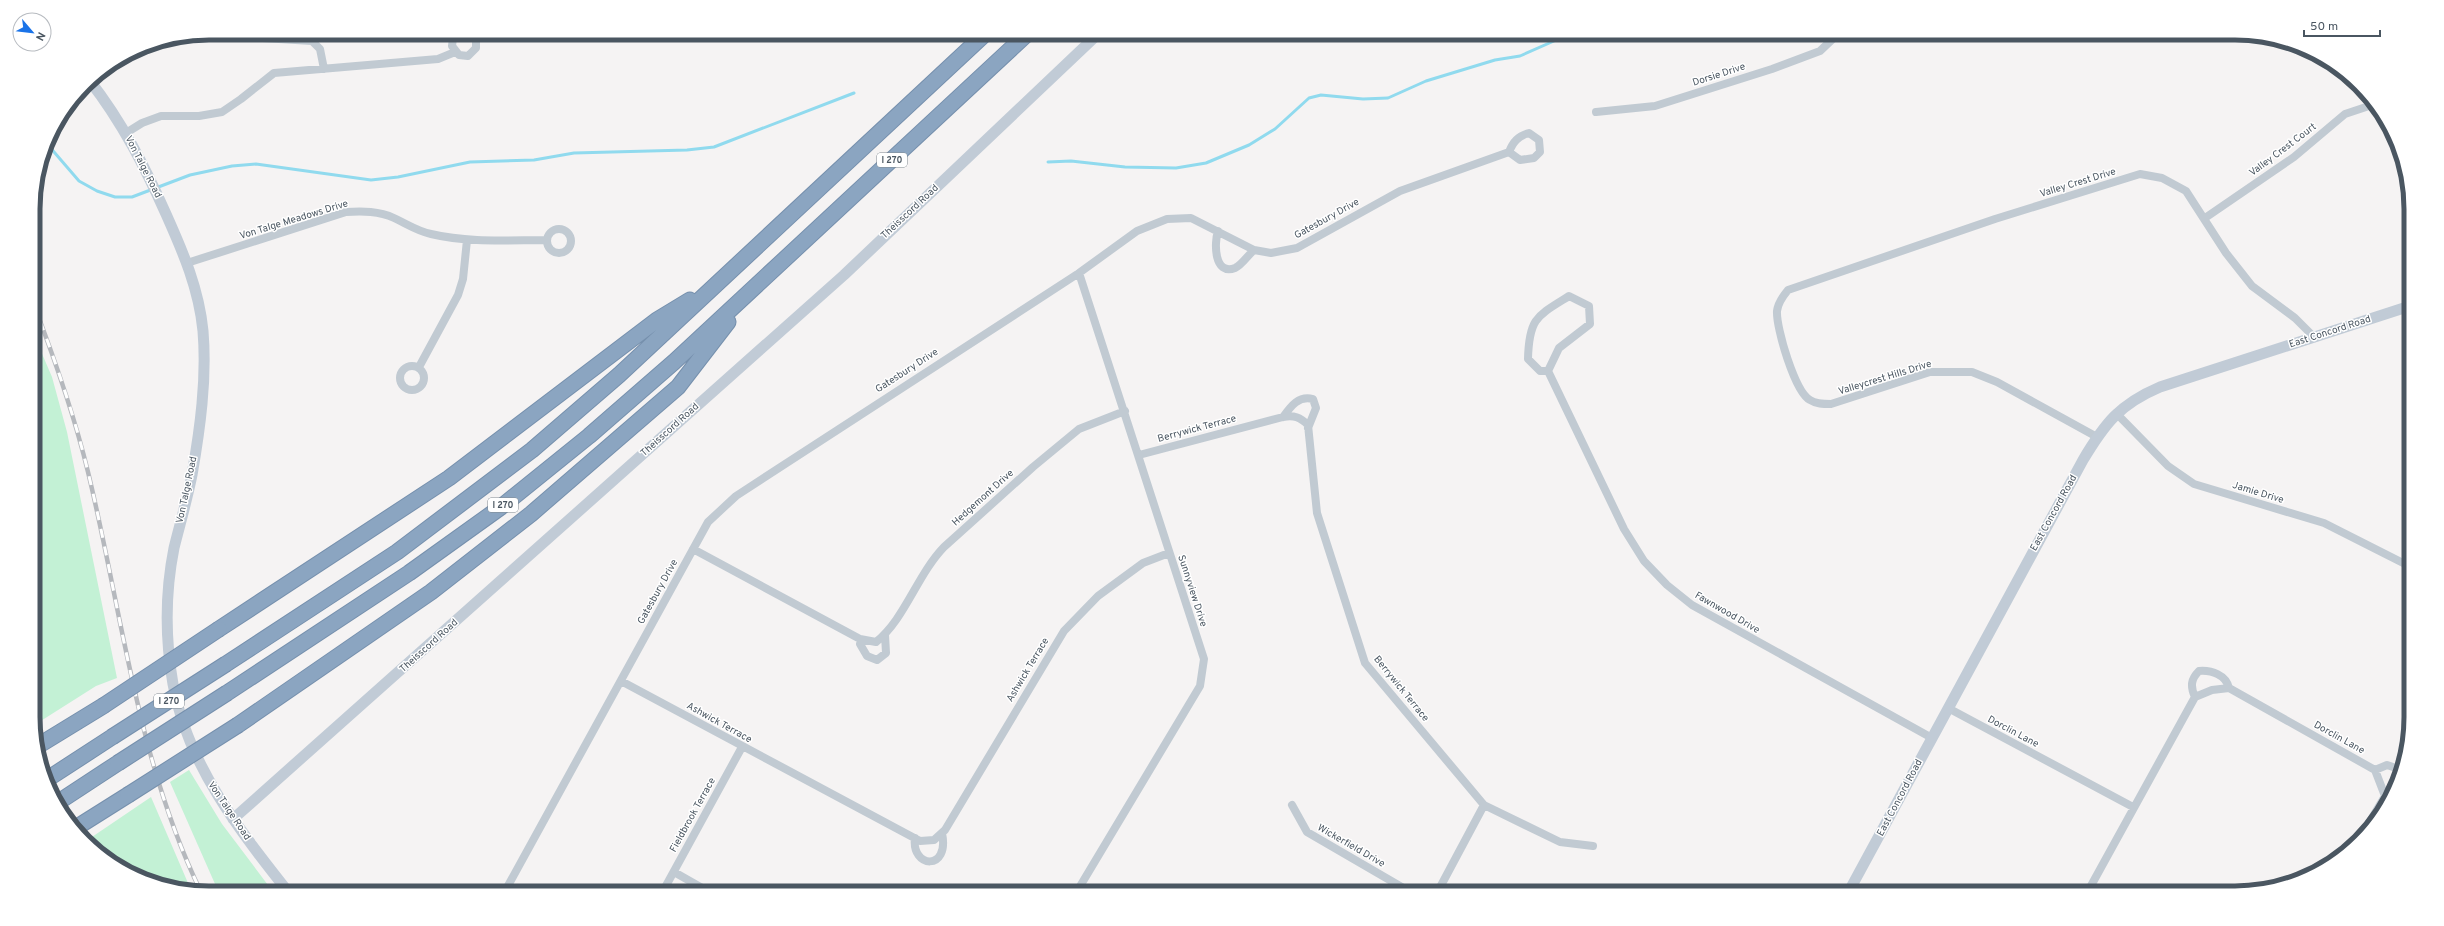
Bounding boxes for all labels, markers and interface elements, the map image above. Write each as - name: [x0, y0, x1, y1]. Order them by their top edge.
- north arrow: [12, 12, 52, 52]
- scale bar: [2304, 12, 2380, 38]
- text: 50 m: [2310, 19, 2338, 35]
- text: N: [32, 29, 48, 43]
- street label: Dorsie Drive: [1691, 60, 1747, 90]
- street label: Valley Crest Court: [2247, 120, 2319, 180]
- street label: Von Talge Road: [122, 134, 164, 200]
- road number: I 270: [877, 153, 907, 167]
- street label: Valley Crest Drive: [2038, 165, 2118, 201]
- street label: Theisscord Road: [878, 182, 942, 242]
- street label: Gatesbury Drive: [1292, 196, 1362, 242]
- street label: Von Talge Meadows Drive: [238, 197, 350, 243]
- street label: East Concord Road: [2288, 313, 2372, 351]
- street label: Gatesbury Drive: [873, 346, 941, 396]
- street label: Valleycrest Hills Drive: [1837, 358, 1933, 398]
- street label: Theisscord Road: [638, 400, 702, 460]
- street label: Berrywick Terrace: [1156, 412, 1238, 446]
- street label: Von Talge Road: [174, 455, 200, 525]
- street label: Hedgemont Drive: [949, 467, 1017, 529]
- street label: East Concord Road: [2028, 473, 2080, 553]
- street label: Jamie Drive: [2231, 479, 2285, 507]
- road number: I 270: [488, 498, 518, 512]
- street label: Sunnyview Drive: [1174, 553, 1210, 629]
- street label: Gatesbury Drive: [635, 557, 681, 627]
- street label: Fawnwood Drive: [1692, 589, 1762, 637]
- street label: Theisscord Road: [397, 616, 461, 676]
- street label: Ashwick Terrace: [1004, 635, 1052, 705]
- street label: Berrywick Terrace: [1370, 653, 1432, 725]
- road number: I 270: [154, 694, 184, 708]
- street label: Ashwick Terrace: [684, 700, 754, 746]
- street label: Dorclin Lane: [1985, 713, 2041, 751]
- street label: Dorclin Lane: [2311, 719, 2367, 757]
- street label: East Concord Road: [1874, 757, 1926, 839]
- street label: Fieldbrook Terrace: [667, 775, 719, 855]
- street label: Von Talge Road: [205, 779, 253, 843]
- street label: Wickerfield Drive: [1315, 821, 1387, 871]

